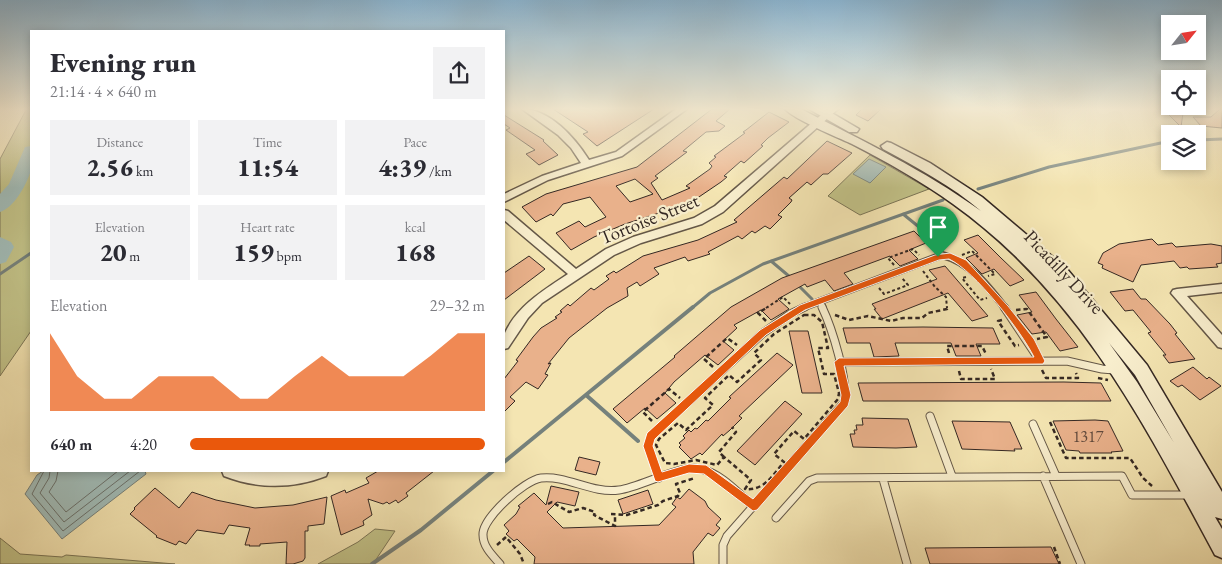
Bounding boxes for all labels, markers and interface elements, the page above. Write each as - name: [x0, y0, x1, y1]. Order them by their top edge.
- north arrow: [1161, 15, 1206, 60]
- map controls: [1161, 15, 1206, 170]
- text: Evening run: [50, 44, 196, 80]
- button: share: [433, 47, 485, 99]
- button: locate: [1161, 70, 1206, 115]
- text: 21:14 · 4 × 640 m: [50, 81, 157, 102]
- button: layers: [1161, 125, 1206, 170]
- text: Distance: [96, 133, 143, 151]
- text: Time: [253, 133, 282, 151]
- text: Pace: [403, 133, 427, 151]
- text: 2.56: [86, 151, 133, 183]
- text: 11:54: [237, 151, 298, 183]
- text: 4:39: [378, 151, 426, 183]
- text: km: [133, 162, 153, 180]
- text: /km: [426, 162, 452, 180]
- street label: Tortoise Street: [595, 188, 703, 250]
- pin: [917, 206, 959, 257]
- icon: arrive: [924, 213, 952, 241]
- text: Elevation: [95, 218, 145, 236]
- text: Heart rate: [240, 218, 295, 236]
- text: kcal: [405, 218, 426, 236]
- street label: Picadilly Drive: [1019, 225, 1109, 319]
- text: 20: [99, 236, 126, 268]
- text: 159: [233, 236, 274, 268]
- text: 168: [395, 236, 435, 268]
- text: m: [126, 247, 140, 265]
- text: bpm: [274, 247, 302, 265]
- text: Elevation: [50, 295, 108, 316]
- text: 29–32 m: [430, 295, 485, 316]
- house number: 1317: [1073, 426, 1104, 447]
- text: 640 m: [50, 434, 92, 455]
- text: 4:20: [130, 434, 157, 455]

